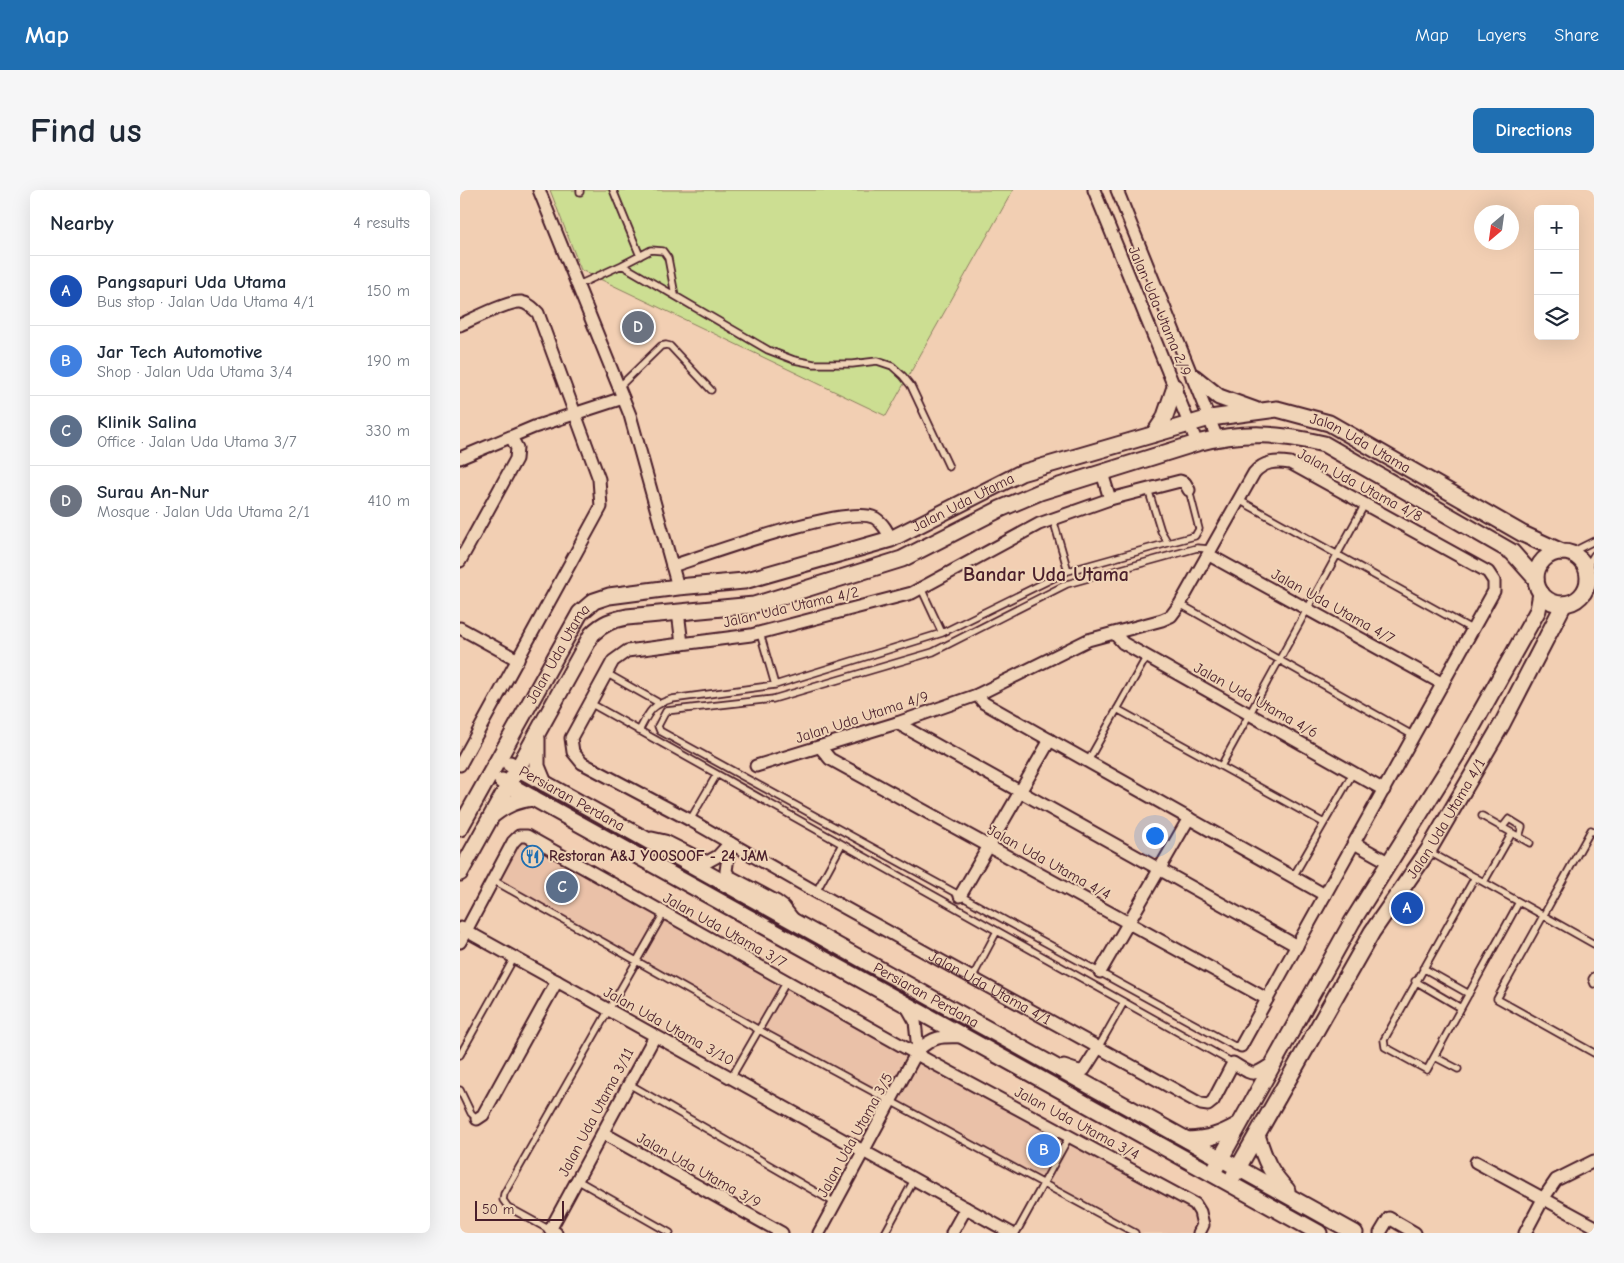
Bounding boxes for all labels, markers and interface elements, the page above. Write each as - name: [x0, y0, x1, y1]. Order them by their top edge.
- text: Map: [25, 21, 69, 49]
- text: Map: [1415, 25, 1449, 46]
- text: Layers: [1477, 25, 1526, 46]
- text: Share: [1554, 25, 1599, 46]
- button: Directions: [1473, 108, 1594, 153]
- text: Find us: [30, 110, 142, 151]
- north arrow: [1474, 205, 1519, 250]
- map controls: [1534, 205, 1579, 340]
- button: +: [1534, 205, 1579, 250]
- text: Nearby: [50, 211, 114, 235]
- text: 4 results: [353, 214, 410, 232]
- street label: Jalan Uda Utama 2/9: [1124, 243, 1196, 379]
- button: −: [1534, 250, 1579, 295]
- text: Pangsapuri Uda Utama: [97, 271, 286, 293]
- text: A: [62, 282, 70, 300]
- text: 150 m: [367, 282, 410, 300]
- text: Bus stop · Jalan Uda Utama 4/1: [97, 293, 314, 311]
- button: layers: [1534, 295, 1579, 340]
- pin: D: [622, 308, 654, 346]
- text: Jar Tech Automotive: [97, 341, 262, 363]
- text: B: [61, 352, 71, 370]
- text: 190 m: [367, 352, 410, 370]
- text: Shop · Jalan Uda Utama 3/4: [97, 363, 293, 381]
- street label: Jalan Uda Utama: [1308, 409, 1414, 477]
- text: Klinik Salina: [97, 411, 197, 433]
- text: C: [61, 422, 71, 440]
- text: 330 m: [365, 422, 410, 440]
- text: Office · Jalan Uda Utama 3/7: [97, 433, 297, 451]
- street label: Jalan Uda Utama 4/8: [1295, 445, 1425, 525]
- street label: Jalan Uda Utama: [909, 469, 1017, 536]
- text: Surau An-Nur: [97, 481, 209, 503]
- text: D: [61, 492, 71, 510]
- text: 410 m: [368, 492, 410, 510]
- text: Mosque · Jalan Uda Utama 2/1: [97, 503, 310, 521]
- district label: Bandar Uda Utama: [963, 563, 1129, 586]
- street label: Jalan Uda Utama 4/7: [1268, 565, 1398, 647]
- street label: Jalan Uda Utama 4/2: [721, 583, 861, 631]
- street label: Jalan Uda Utama: [522, 600, 593, 707]
- street label: Jalan Uda Utama 4/6: [1191, 658, 1321, 742]
- street label: Jalan Uda Utama 4/9: [793, 687, 931, 747]
- street label: Jalan Uda Utama 4/1: [1403, 755, 1489, 882]
- street label: Persiaran Perdana: [516, 762, 628, 835]
- street label: Jalan Uda Utama 4/4: [984, 821, 1114, 903]
- your location: [1142, 823, 1168, 849]
- restaurant icon: Restoran A&J YOOSOOF - 24 JAM: [521, 844, 545, 868]
- place label: Restoran A&J YOOSOOF - 24 JAM: [549, 847, 768, 865]
- pin: C: [546, 868, 578, 906]
- street label: Jalan Uda Utama 3/7: [660, 889, 790, 971]
- pin: A: [1391, 889, 1423, 927]
- street label: Jalan Uda Utama 4/1: [926, 947, 1054, 1029]
- street label: Persiaran Perdana: [870, 959, 982, 1031]
- street label: Jalan Uda Utama 3/10: [601, 983, 737, 1069]
- street label: Jalan Uda Utama 3/11: [554, 1045, 638, 1179]
- street label: Jalan Uda Utama 3/5: [813, 1070, 897, 1200]
- street label: Jalan Uda Utama 3/4: [1012, 1083, 1142, 1163]
- street label: Jalan Uda Utama 3/9: [634, 1128, 764, 1212]
- pin: B: [1028, 1131, 1060, 1169]
- scale bar: [475, 1198, 564, 1221]
- text: 50 m: [482, 1201, 514, 1218]

